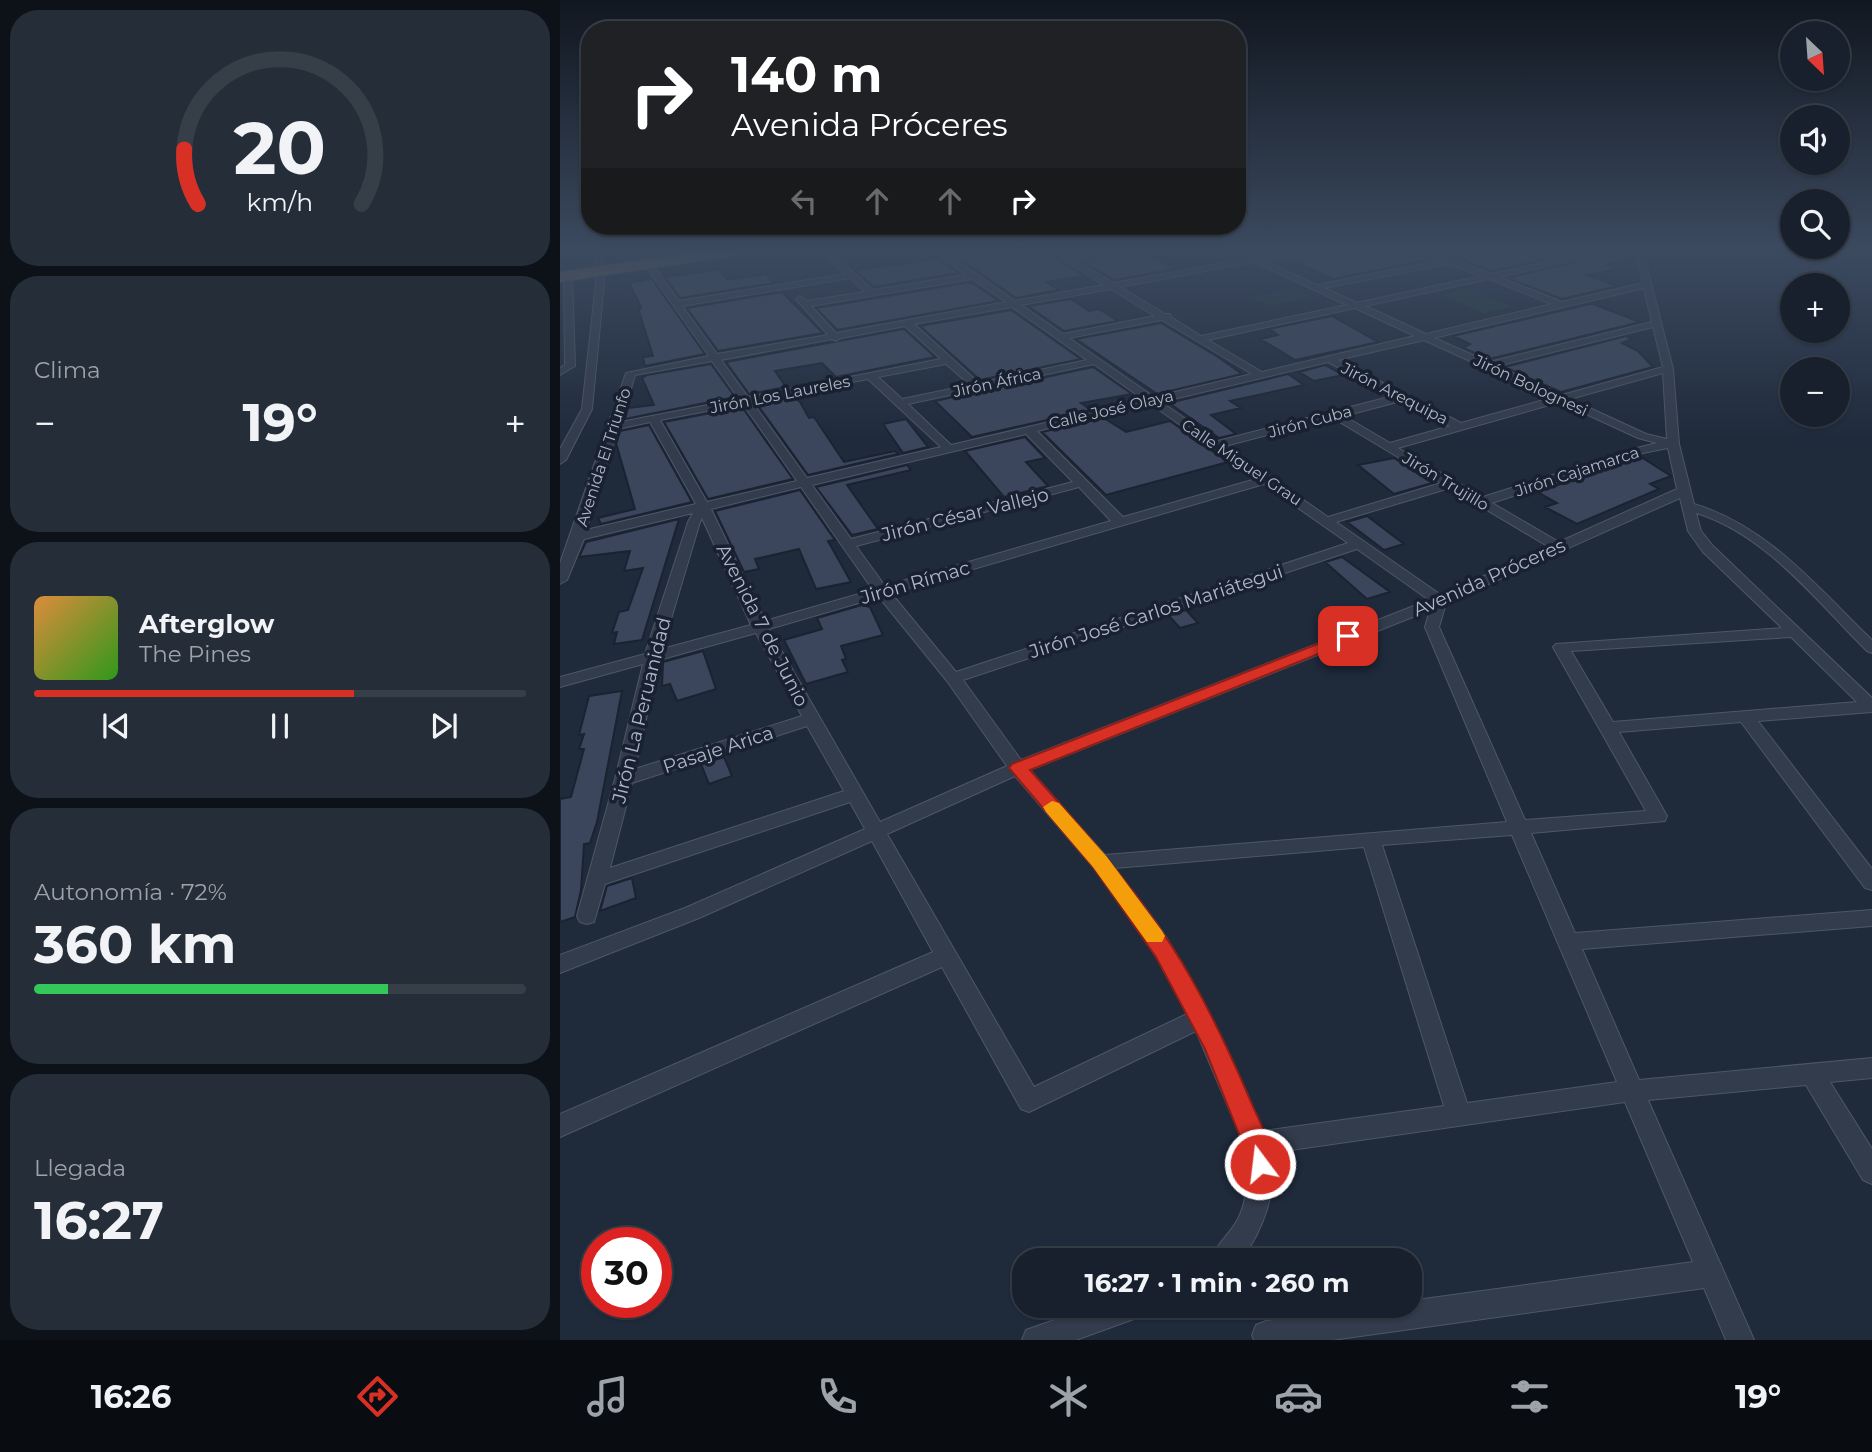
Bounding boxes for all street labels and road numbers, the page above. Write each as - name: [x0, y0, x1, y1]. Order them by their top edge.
- street label: Jirón Bolognesi: [1470, 350, 1591, 420]
- street label: Jirón Arequipa: [1337, 358, 1451, 428]
- street label: Jirón África: [950, 364, 1043, 401]
- street label: Jirón Los Laureles: [708, 372, 852, 418]
- street label: Avenida El Triunfo: [572, 386, 635, 529]
- street label: Calle José Olaya: [1047, 386, 1175, 433]
- street label: Jirón Cuba: [1265, 401, 1354, 442]
- street label: Calle Miguel Grau: [1178, 415, 1305, 510]
- street label: Jirón Cajamarca: [1512, 442, 1642, 501]
- street label: Jirón Trujillo: [1398, 448, 1492, 515]
- street label: Jirón César Vallejo: [878, 483, 1051, 547]
- street label: Avenida Próceres: [1409, 534, 1569, 621]
- street label: Avenida 7 de Junio: [712, 540, 814, 710]
- street label: Jirón Rímac: [857, 556, 972, 609]
- street label: Jirón José Carlos Mariátegui: [1026, 560, 1286, 664]
- street label: Jirón La Peruanidad: [607, 615, 676, 806]
- street label: Pasaje Arica: [660, 721, 776, 778]

